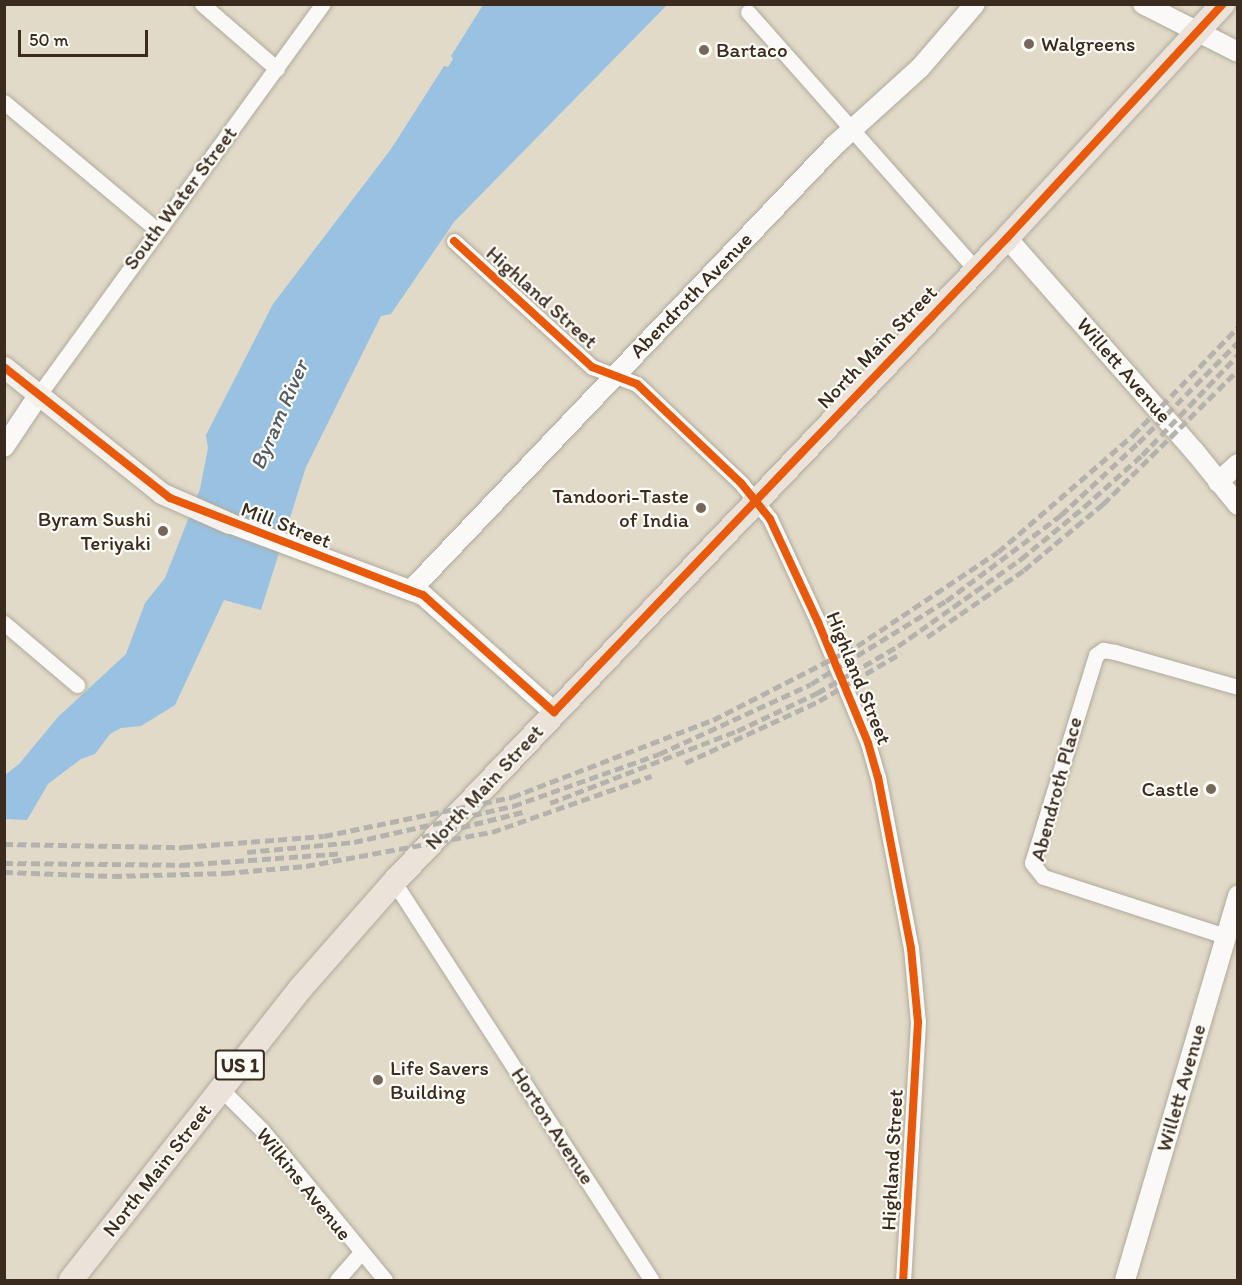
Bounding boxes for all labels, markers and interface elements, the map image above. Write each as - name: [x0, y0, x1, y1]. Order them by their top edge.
- scale bar: [21, 18, 152, 56]
- text: 50 m: [29, 29, 69, 51]
- place label: Walgreens: [1041, 31, 1135, 57]
- place label: Bartaco: [716, 37, 788, 63]
- marker: Walgreens: [1022, 37, 1036, 51]
- marker: Bartaco: [697, 43, 711, 57]
- street label: South Water Street: [118, 122, 242, 274]
- street label: Abendroth Avenue: [624, 227, 758, 363]
- street label: Highland Street: [481, 240, 603, 354]
- street label: North Main Street: [812, 280, 942, 414]
- street label: Willett Avenue: [1072, 312, 1176, 428]
- water label: Byram River: [244, 357, 314, 473]
- place label: Tandoori-Taste of India: [552, 483, 689, 533]
- street label: Mill Street: [238, 496, 334, 554]
- marker: Tandoori-Taste of India: [694, 501, 708, 515]
- place label: Byram Sushi Teriyaki: [38, 506, 151, 556]
- marker: Byram Sushi Teriyaki: [156, 524, 170, 538]
- street label: Highland Street: [821, 608, 897, 748]
- street label: Abendroth Place: [1025, 714, 1087, 864]
- street label: North Main Street: [420, 719, 548, 855]
- place label: Castle: [1141, 776, 1199, 802]
- marker: Castle: [1204, 782, 1218, 796]
- street label: Willett Avenue: [1151, 1022, 1211, 1154]
- road number: US 1: [214, 1048, 266, 1082]
- place label: Life Savers Building: [390, 1055, 488, 1105]
- street label: Horton Avenue: [506, 1063, 600, 1189]
- marker: Life Savers Building: [371, 1073, 385, 1087]
- street label: Highland Street: [876, 1089, 908, 1231]
- street label: North Main Street: [97, 1098, 217, 1242]
- street label: Wilkins Avenue: [251, 1123, 357, 1245]

